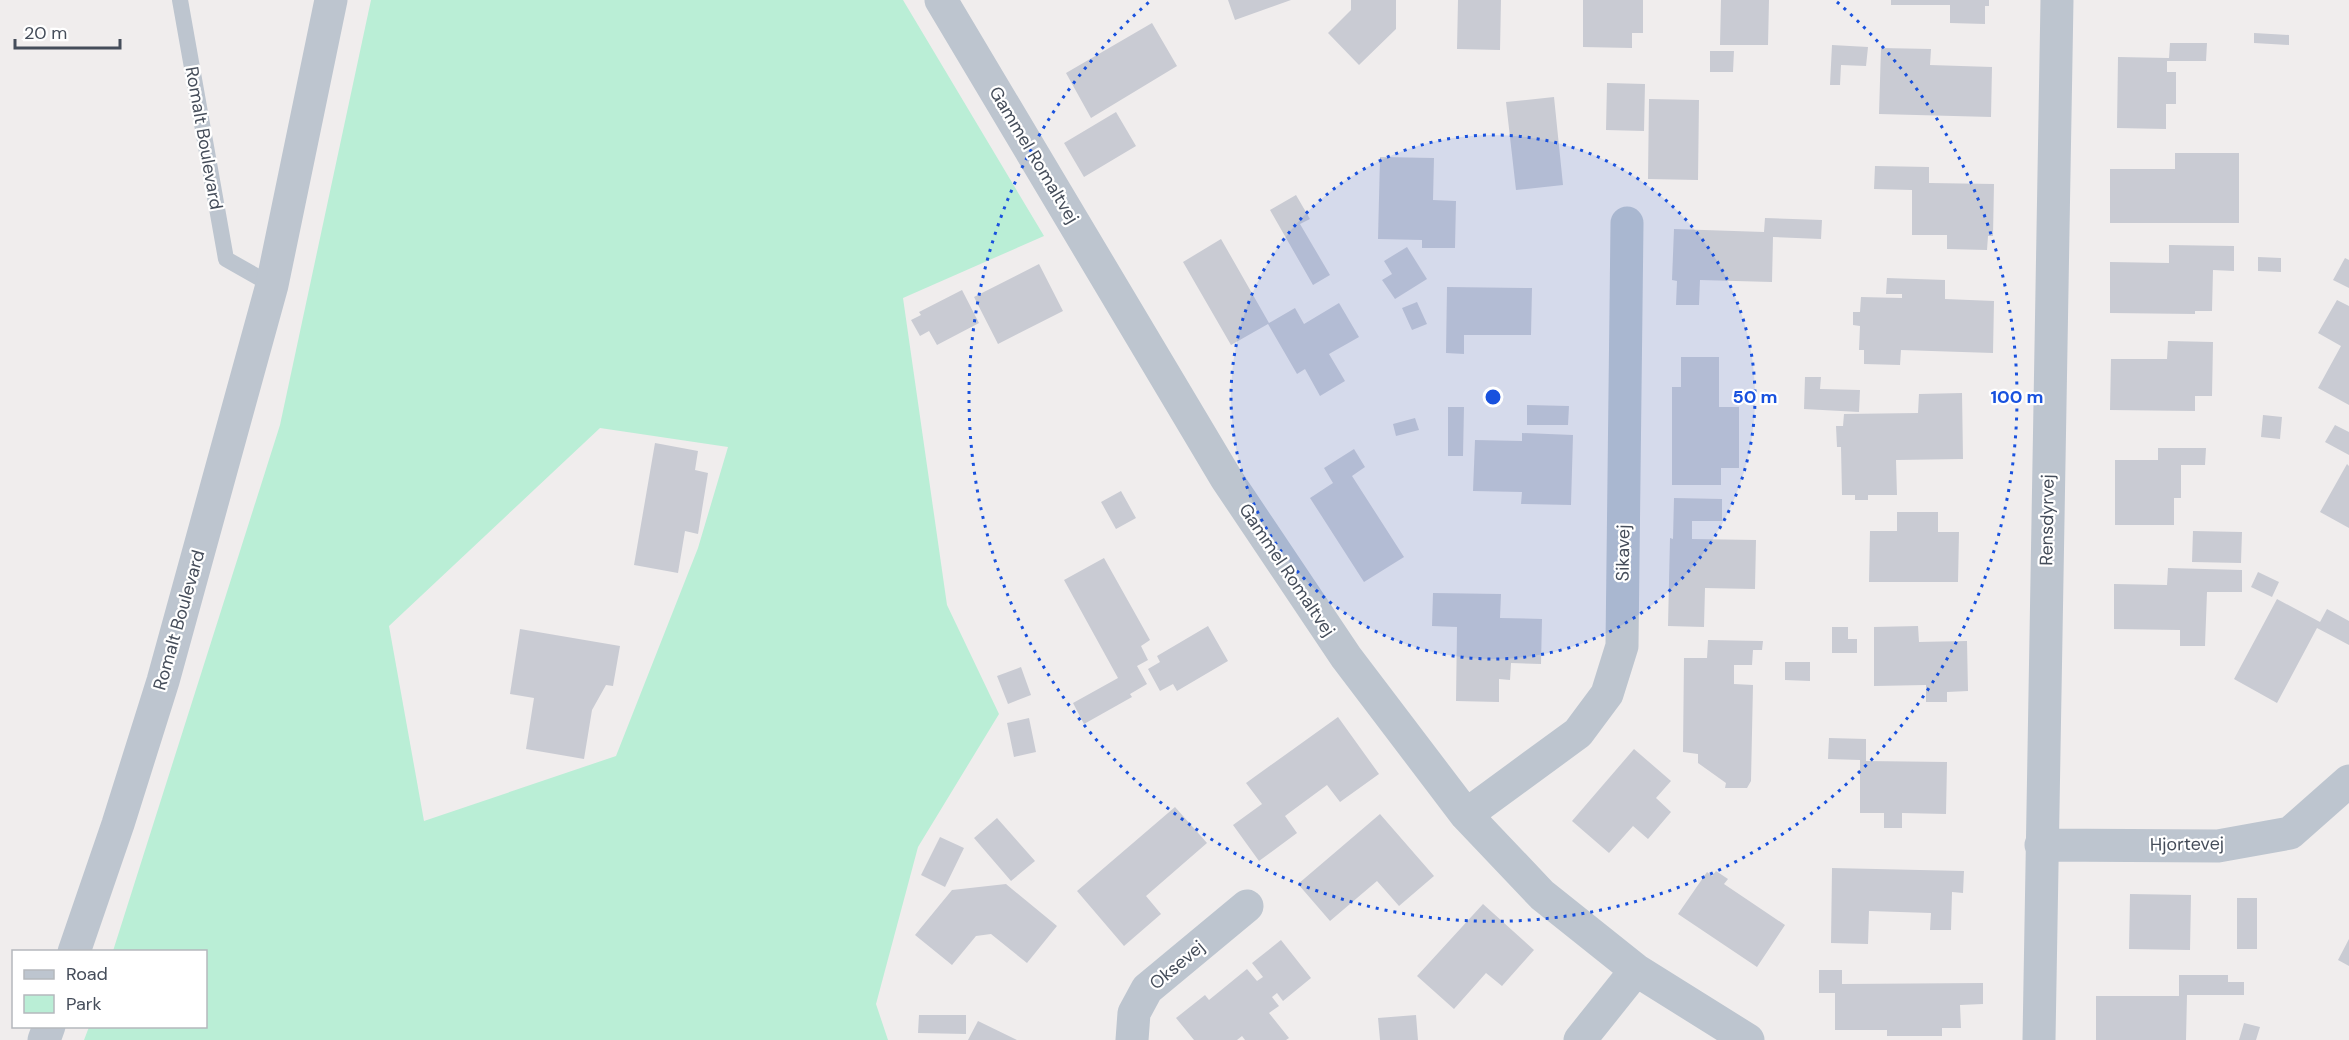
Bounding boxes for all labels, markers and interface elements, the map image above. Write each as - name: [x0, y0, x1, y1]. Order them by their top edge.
- scale bar: [15, 12, 120, 50]
- text: 20 m: [24, 21, 67, 45]
- street label: Romalt Boulevard: [180, 65, 228, 211]
- street label: Gammel Romaltvej: [984, 82, 1084, 228]
- text: 50 m: [1732, 385, 1778, 409]
- text: 100 m: [1990, 385, 2044, 409]
- centre of rings: [1483, 387, 1503, 407]
- street label: Rensdyrvej: [2034, 474, 2060, 566]
- street label: Gammel Romaltvej: [1233, 499, 1341, 641]
- street label: Sikavej: [1611, 524, 1635, 582]
- street label: Romalt Boulevard: [148, 547, 210, 693]
- street label: Hjortevej: [2150, 831, 2224, 857]
- street label: Oksevej: [1144, 935, 1210, 995]
- legend: [12, 950, 207, 1028]
- text: Road: [66, 962, 108, 986]
- text: Park: [66, 992, 102, 1016]

